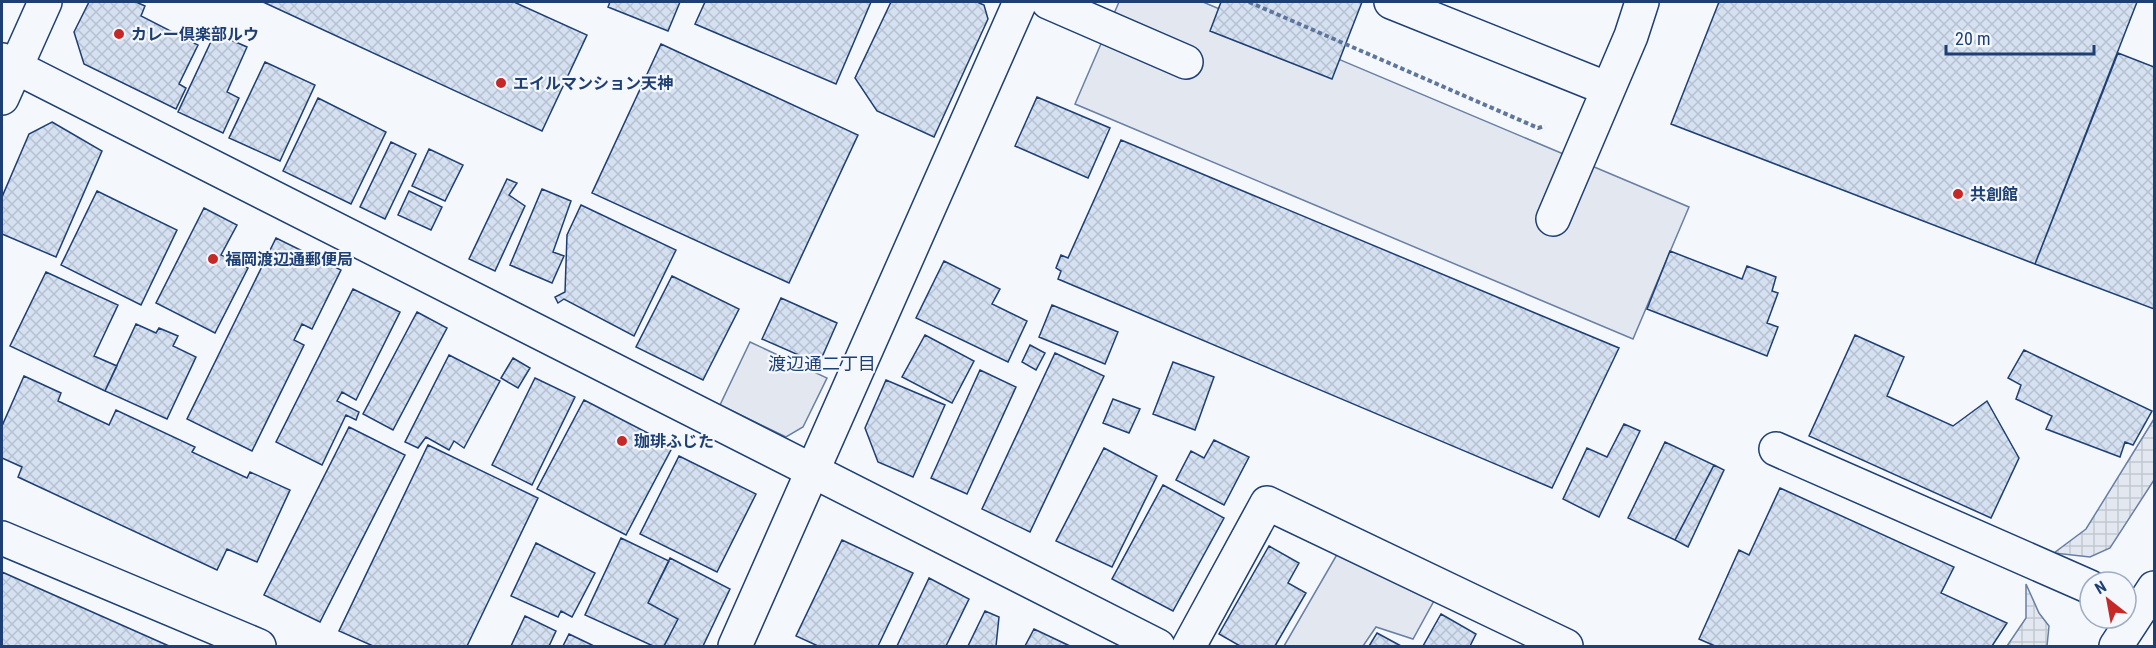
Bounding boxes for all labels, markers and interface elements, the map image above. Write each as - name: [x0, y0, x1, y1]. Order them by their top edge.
- scale bar: [1946, 18, 2094, 56]
- place label: カレー倶楽部ルウ: [131, 25, 259, 44]
- marker: カレー倶楽部ルウ: [112, 27, 126, 41]
- text: 20 m: [1955, 28, 1990, 49]
- place label: エイルマンション天神: [513, 74, 673, 93]
- marker: エイルマンション天神: [494, 76, 508, 90]
- place label: 共創館: [1970, 185, 2018, 204]
- marker: 共創館: [1951, 187, 1965, 201]
- place label: 福岡渡辺通郵便局: [225, 250, 353, 269]
- marker: 福岡渡辺通郵便局: [206, 252, 220, 266]
- district label: 渡辺通二丁目: [768, 353, 876, 374]
- place label: 珈琲ふじた: [634, 432, 714, 451]
- marker: 珈琲ふじた: [615, 434, 629, 448]
- north arrow: [2078, 570, 2138, 630]
- text: N: [2091, 577, 2110, 598]

